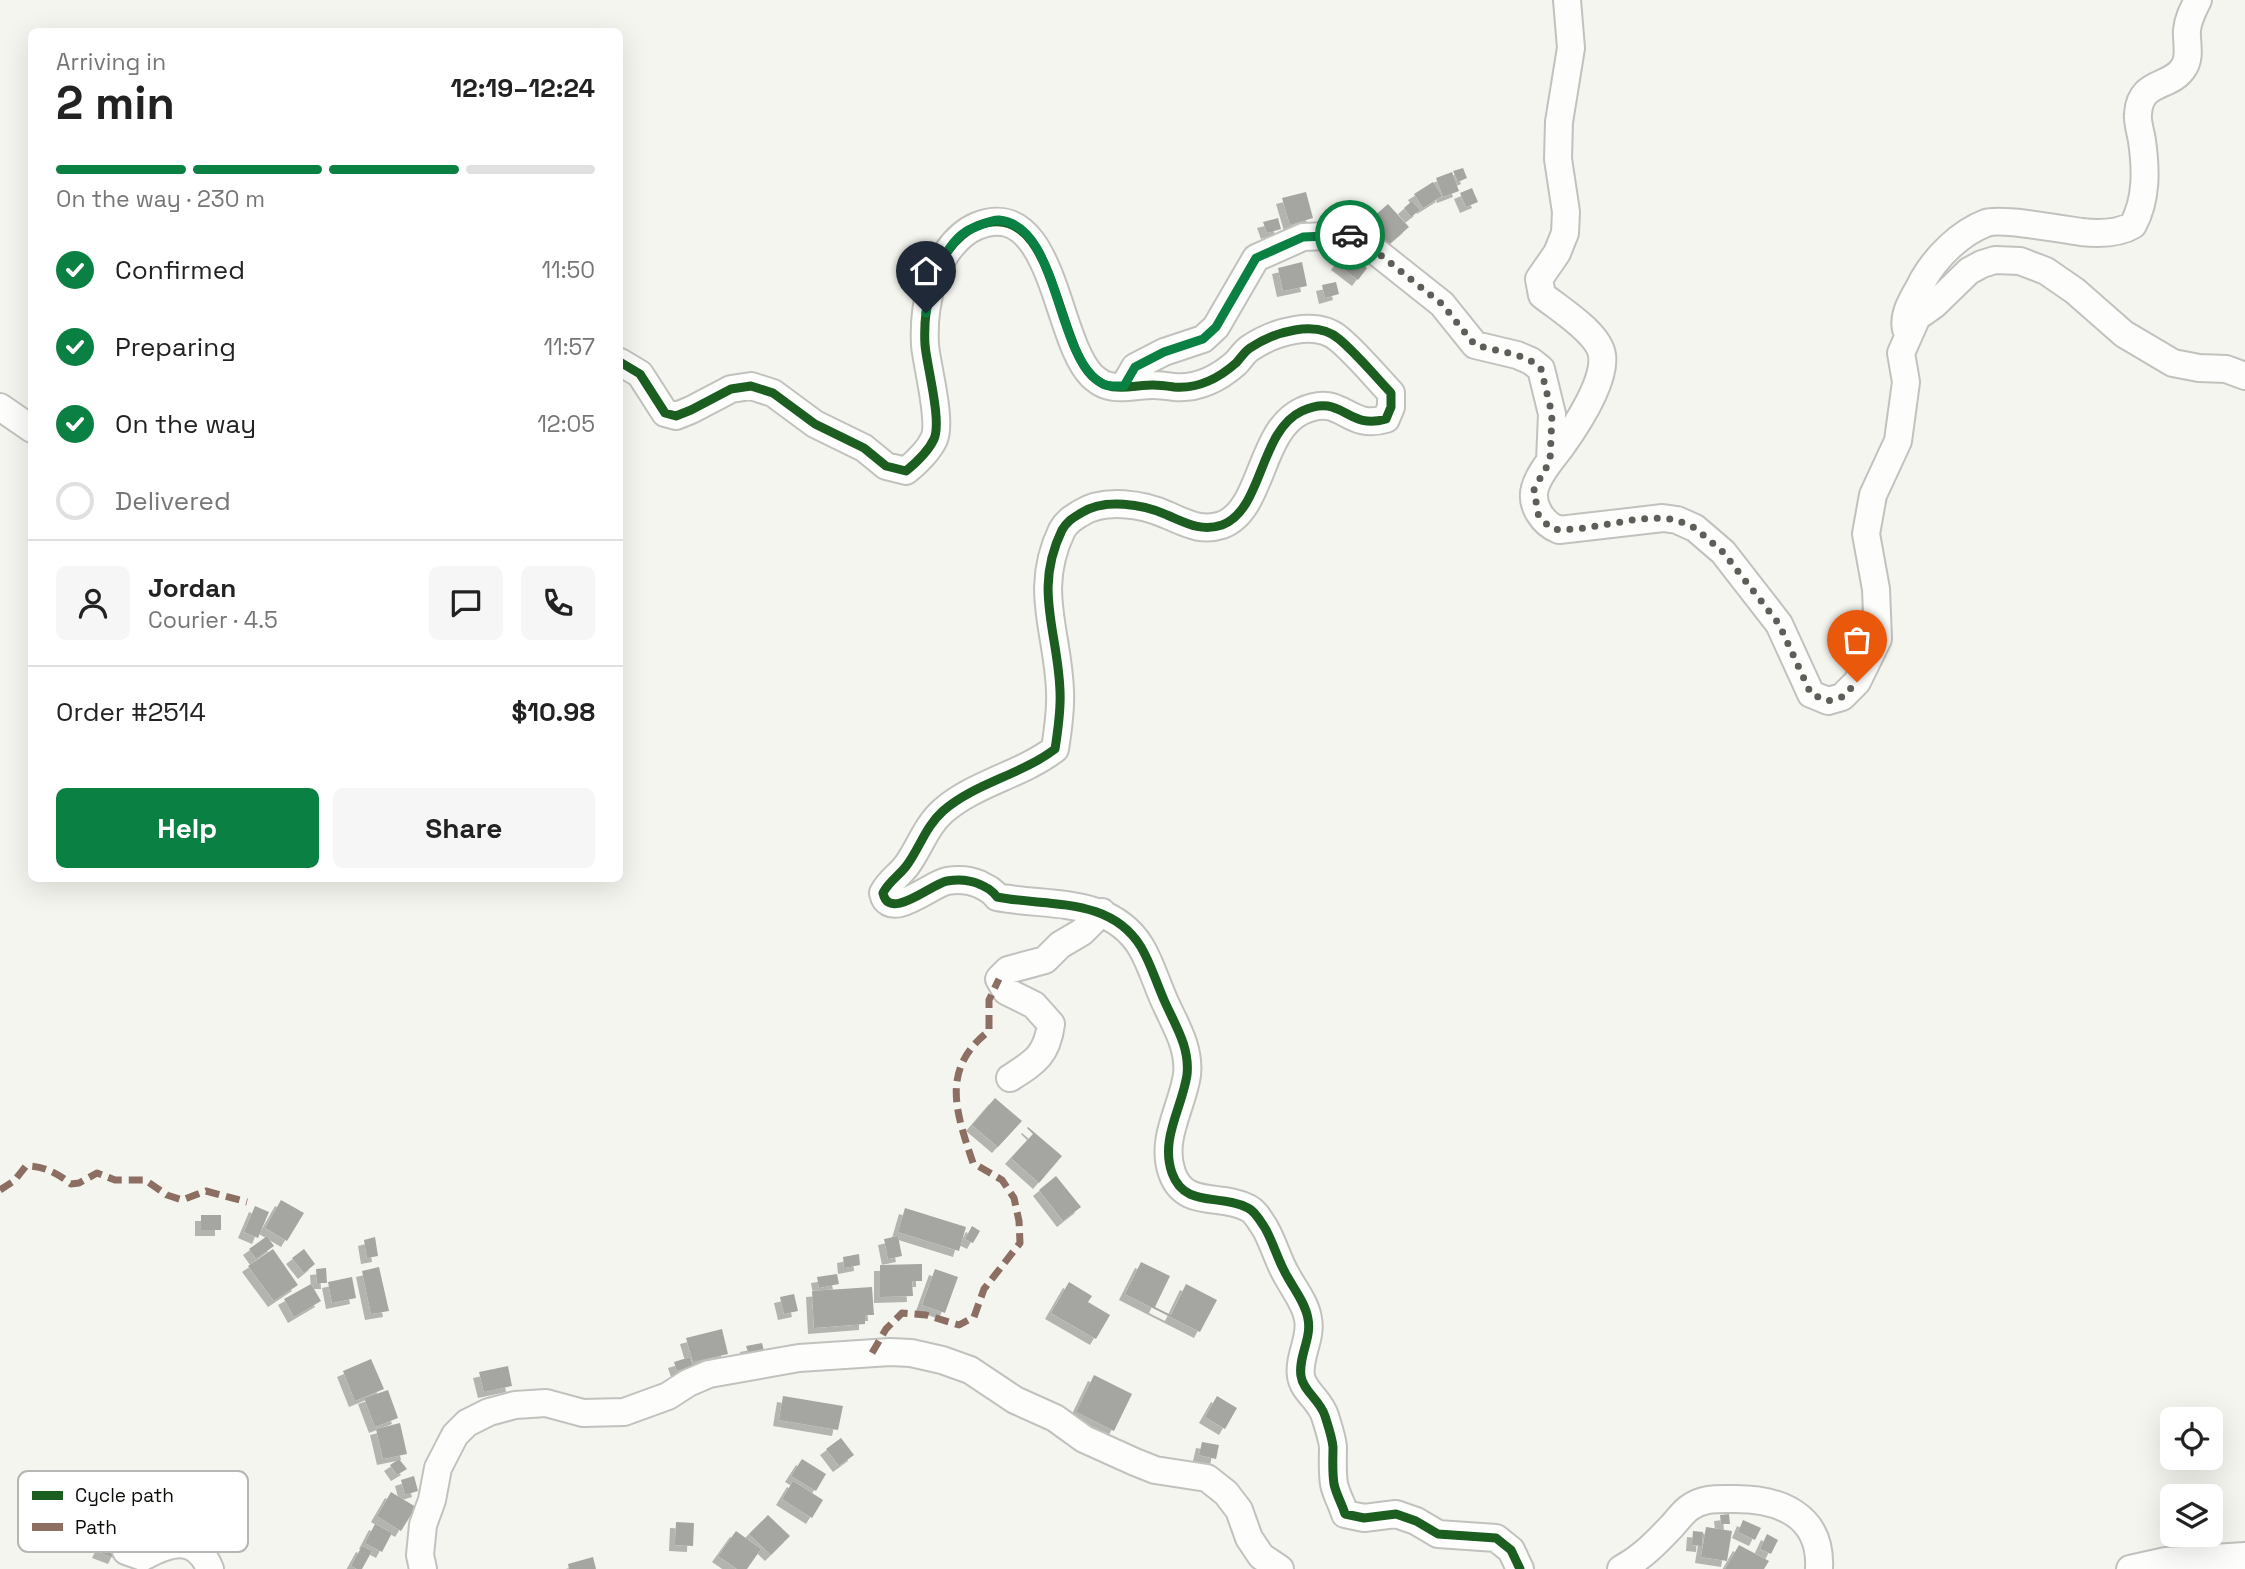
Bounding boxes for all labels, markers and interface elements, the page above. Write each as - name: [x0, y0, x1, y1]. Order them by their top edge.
- text: Arriving in: [56, 47, 166, 77]
- text: 12:19–12:24: [451, 71, 595, 105]
- text: 2 min: [56, 74, 175, 132]
- text: On the way · 230 m: [56, 184, 265, 214]
- courier: [1315, 200, 1385, 270]
- icon: car: [1331, 216, 1369, 254]
- pin: [896, 241, 956, 313]
- icon: check: [56, 251, 94, 289]
- icon: home: [907, 252, 945, 290]
- text: Confirmed: [115, 253, 245, 287]
- text: 11:50: [541, 255, 595, 285]
- icon: check: [56, 328, 94, 366]
- text: Preparing: [115, 330, 236, 364]
- text: 11:57: [543, 332, 595, 362]
- icon: check: [56, 405, 94, 443]
- text: On the way: [115, 407, 256, 441]
- text: 12:05: [537, 409, 595, 439]
- text: Delivered: [115, 484, 231, 518]
- button: person: [56, 566, 130, 640]
- button: chat: [429, 566, 503, 640]
- button: phone: [521, 566, 595, 640]
- text: Jordan: [148, 571, 236, 605]
- text: Courier · 4.5: [148, 605, 278, 635]
- pin: [1827, 610, 1887, 682]
- icon: bag: [1838, 621, 1876, 659]
- text: Order #2514: [56, 695, 206, 729]
- text: $10.98: [512, 695, 595, 729]
- button: Help: [56, 788, 319, 868]
- button: Share: [333, 788, 595, 868]
- map controls: [2160, 1407, 2223, 1547]
- button: locate: [2160, 1407, 2223, 1470]
- legend: [18, 1471, 248, 1552]
- text: Cycle path: [75, 1483, 174, 1508]
- button: layers: [2160, 1484, 2223, 1547]
- text: Path: [75, 1515, 117, 1540]

